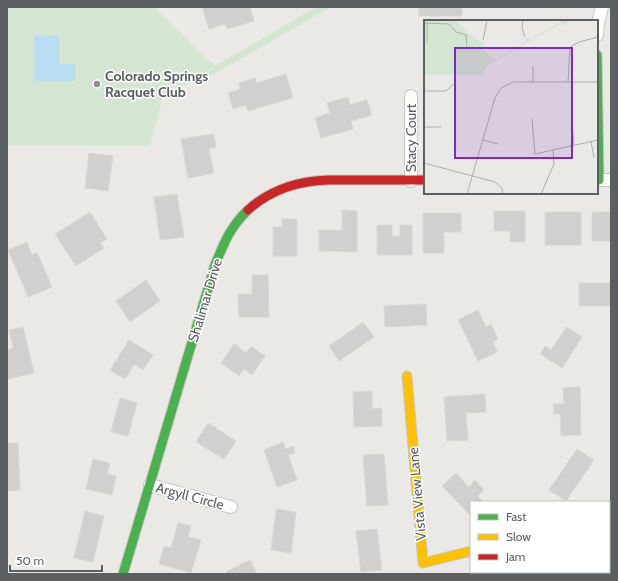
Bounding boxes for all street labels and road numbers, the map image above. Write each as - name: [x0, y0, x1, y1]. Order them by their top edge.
- street label: Stacy Court: [402, 103, 420, 172]
- street label: Shalimar Drive: [184, 256, 226, 344]
- street label: Vista View Lane: [404, 446, 430, 542]
- street label: Argyll Circle: [154, 478, 226, 514]

